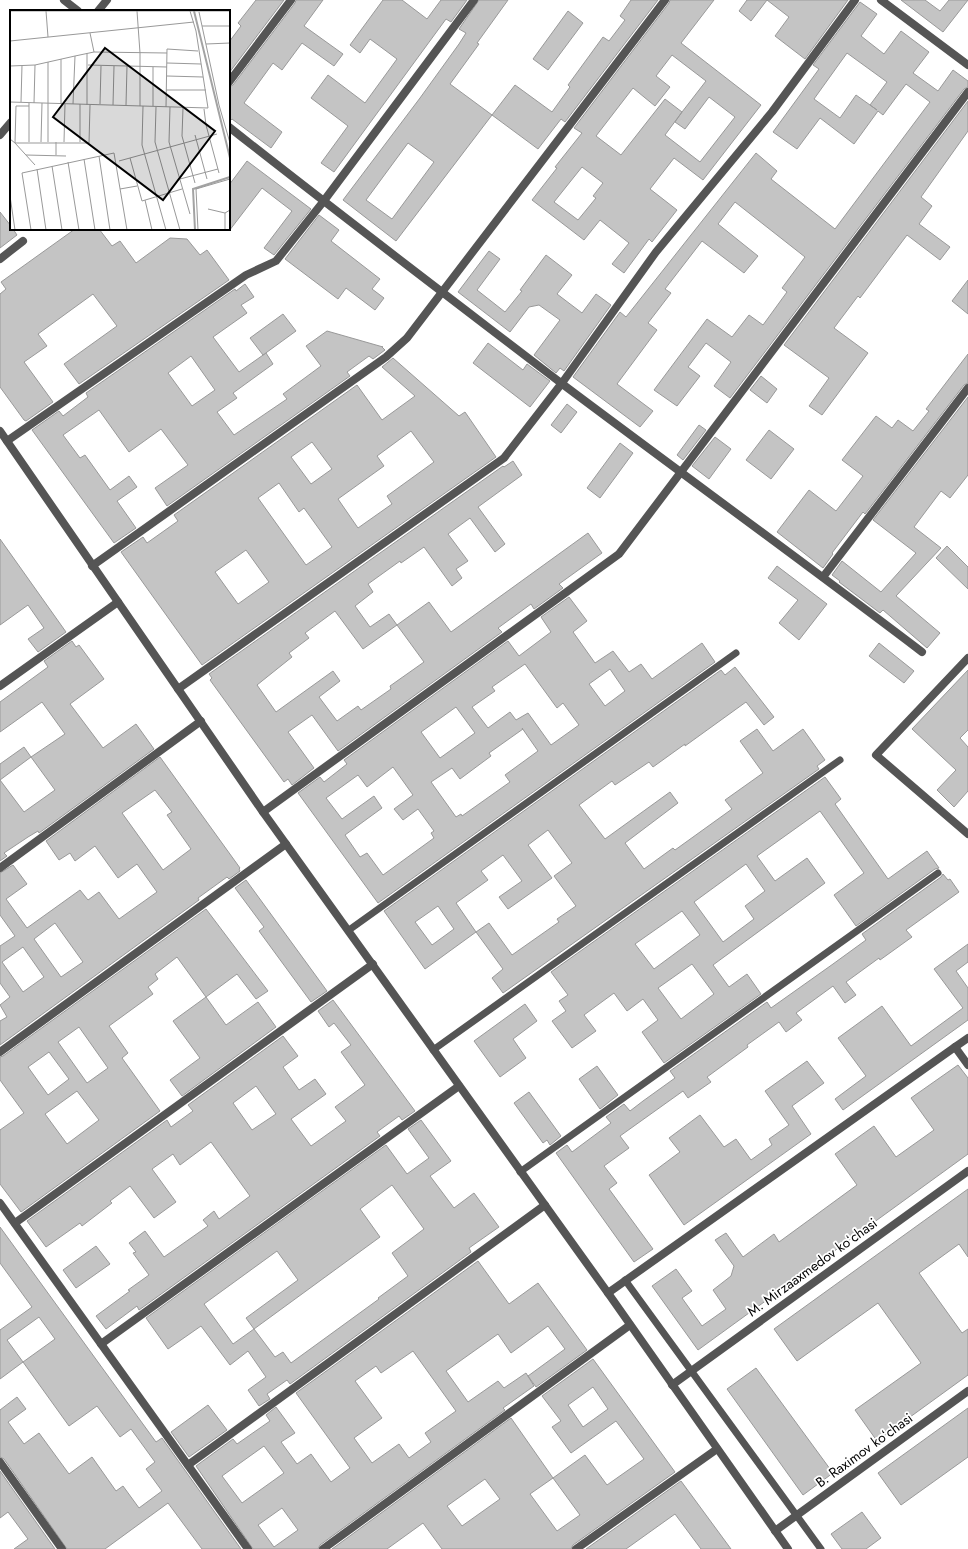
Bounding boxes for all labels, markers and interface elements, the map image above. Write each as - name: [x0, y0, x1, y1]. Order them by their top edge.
- inset map: [10, 10, 230, 230]
- street label: M. Mirzaaxmedov koʻchasi: [743, 1213, 881, 1321]
- street label: B. Raximov koʻchasi: [811, 1408, 917, 1492]

